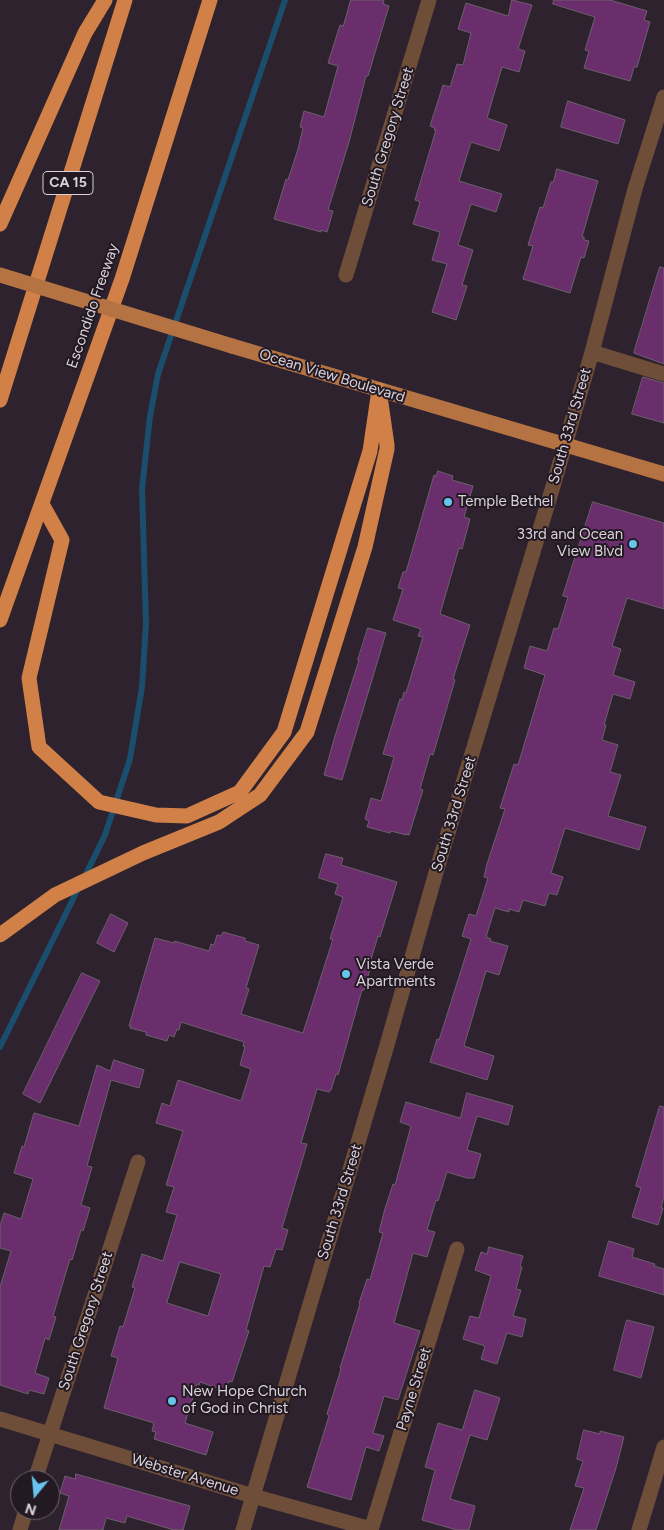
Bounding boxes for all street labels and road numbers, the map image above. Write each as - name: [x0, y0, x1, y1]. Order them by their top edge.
- street label: South Gregory Street: [358, 65, 418, 209]
- road number: CA 15: [43, 172, 93, 194]
- street label: Escondido Freeway: [63, 241, 123, 371]
- street label: Ocean View Boulevard: [257, 345, 407, 407]
- street label: South 33rd Street: [545, 366, 595, 486]
- street label: South 33rd Street: [428, 754, 480, 874]
- street label: South 33rd Street: [314, 1142, 366, 1262]
- street label: South Gregory Street: [55, 1249, 117, 1393]
- street label: Payne Street: [393, 1345, 435, 1433]
- street label: Webster Avenue: [129, 1450, 241, 1500]

